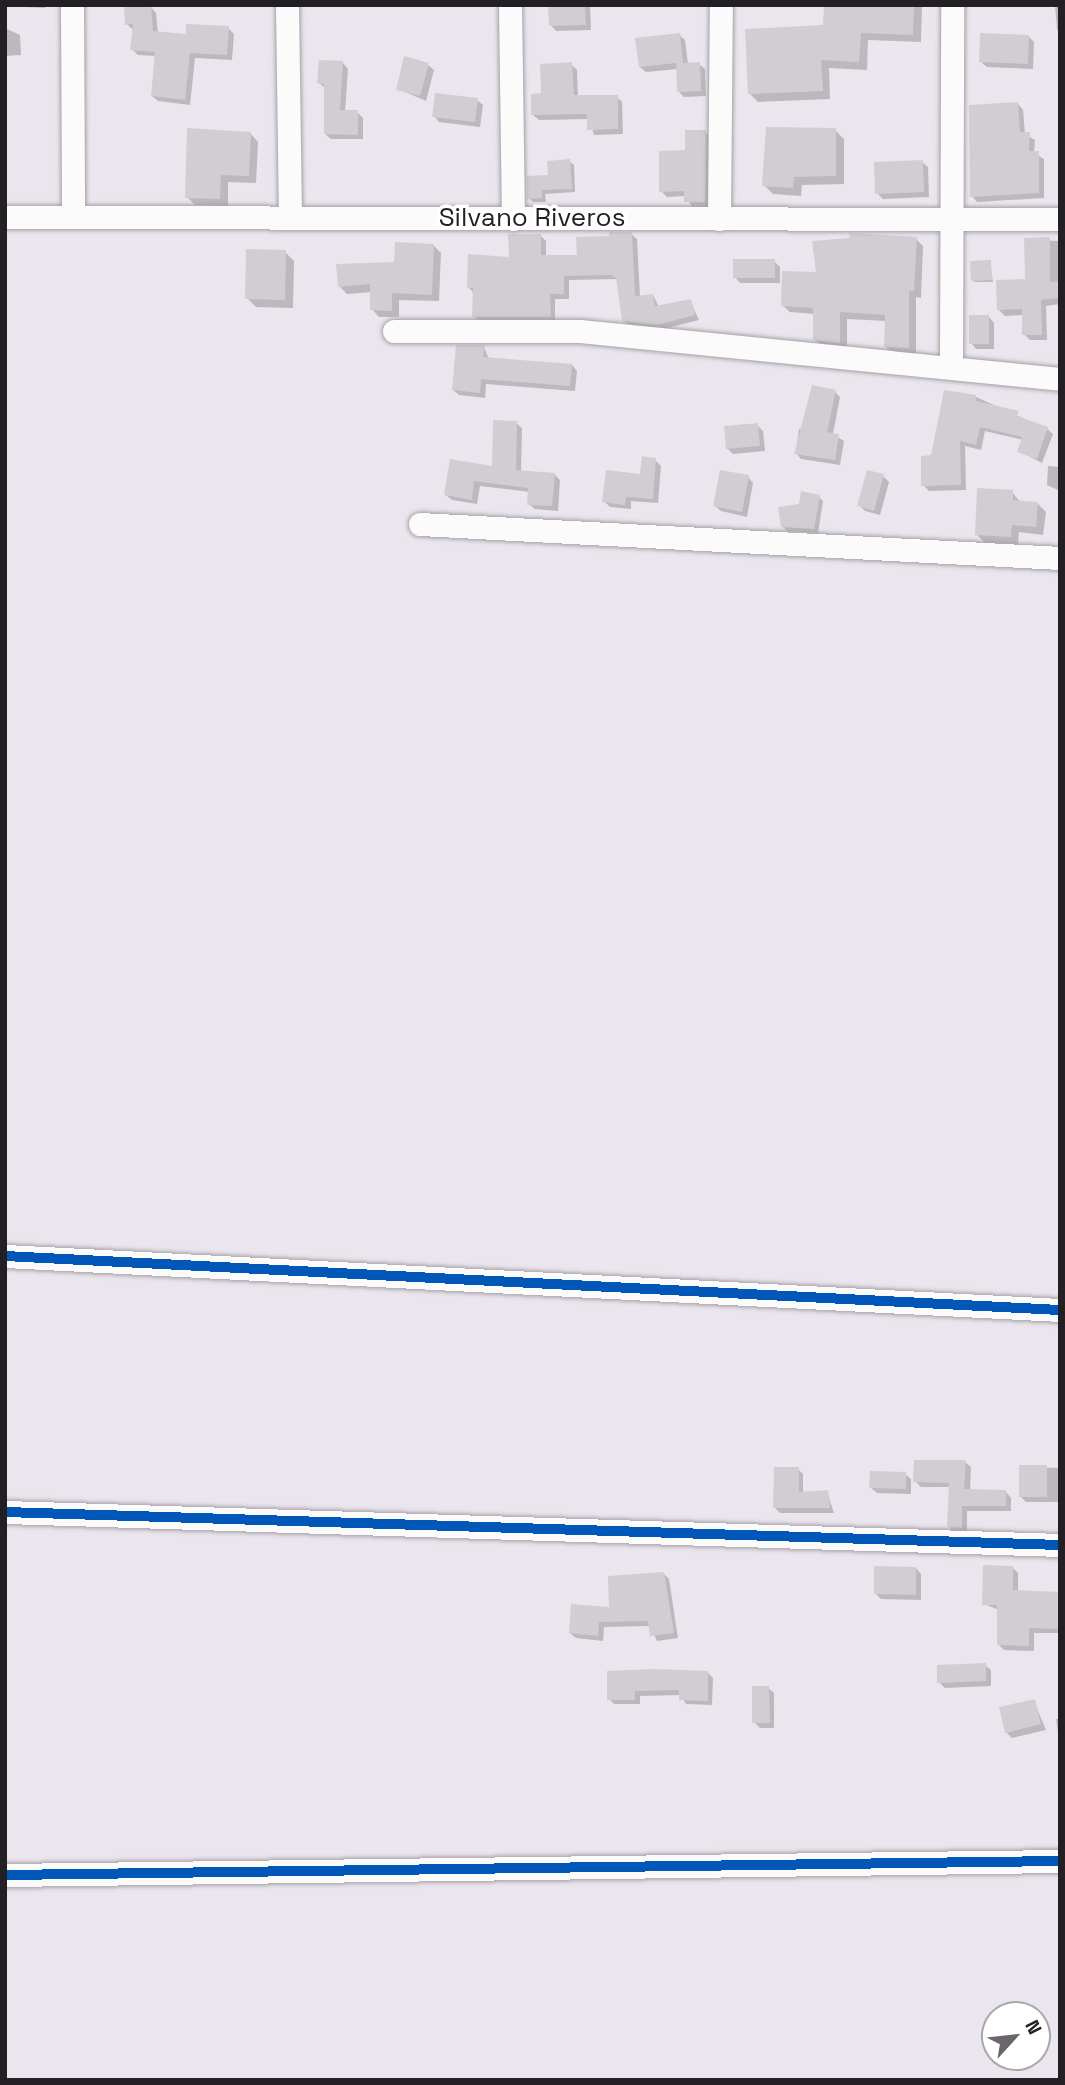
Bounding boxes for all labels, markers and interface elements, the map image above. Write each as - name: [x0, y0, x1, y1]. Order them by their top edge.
- street label: Silvano Riveros: [439, 202, 625, 234]
- north arrow: [981, 2001, 1051, 2071]
- text: N: [1019, 2016, 1047, 2038]

